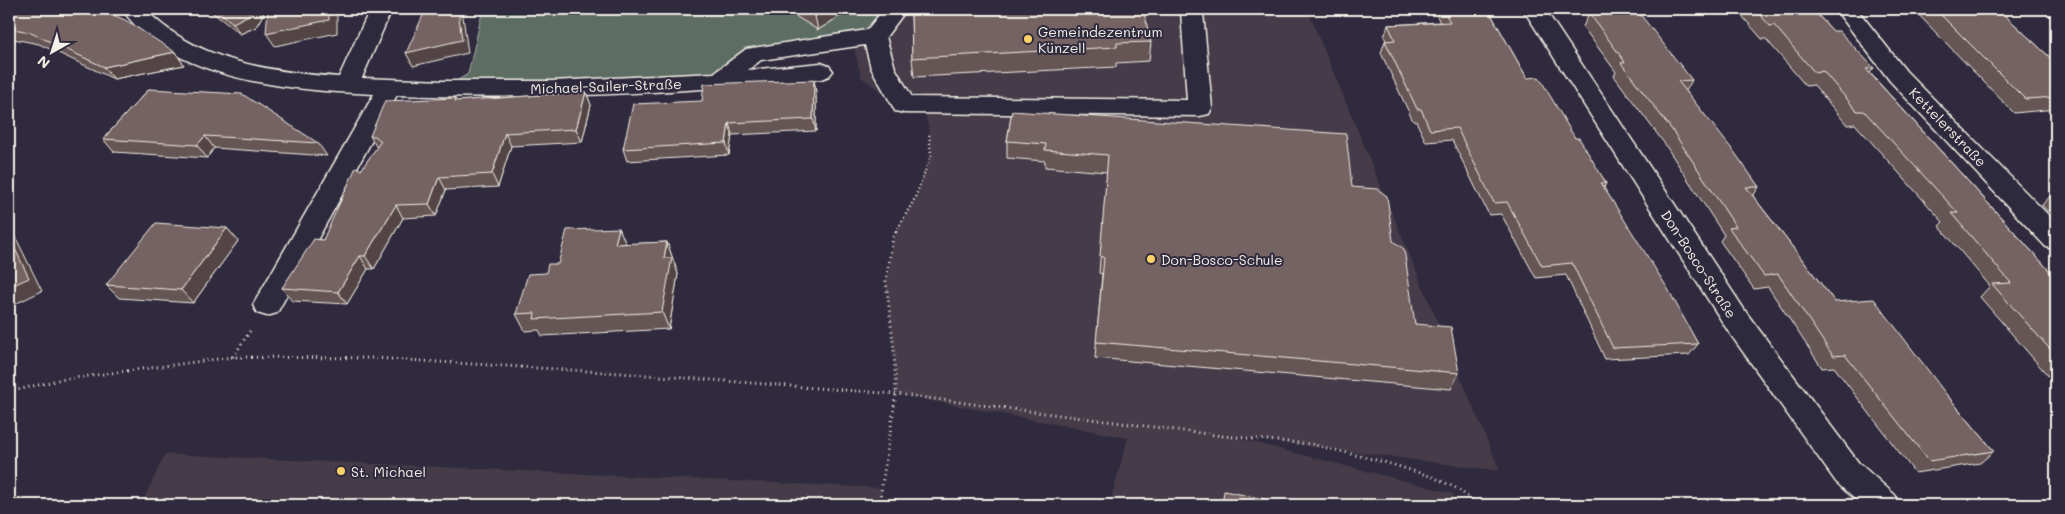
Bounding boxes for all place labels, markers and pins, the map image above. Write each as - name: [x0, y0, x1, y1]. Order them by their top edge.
- place label: Gemeindezentrum Künzell: [1038, 22, 1163, 57]
- marker: Gemeindezentrum Künzell: [1022, 33, 1034, 45]
- place label: Don-Bosco-Schule: [1161, 250, 1283, 269]
- marker: Don-Bosco-Schule: [1145, 253, 1157, 265]
- place label: St. Michael: [351, 462, 426, 481]
- marker: St. Michael: [335, 465, 347, 477]

